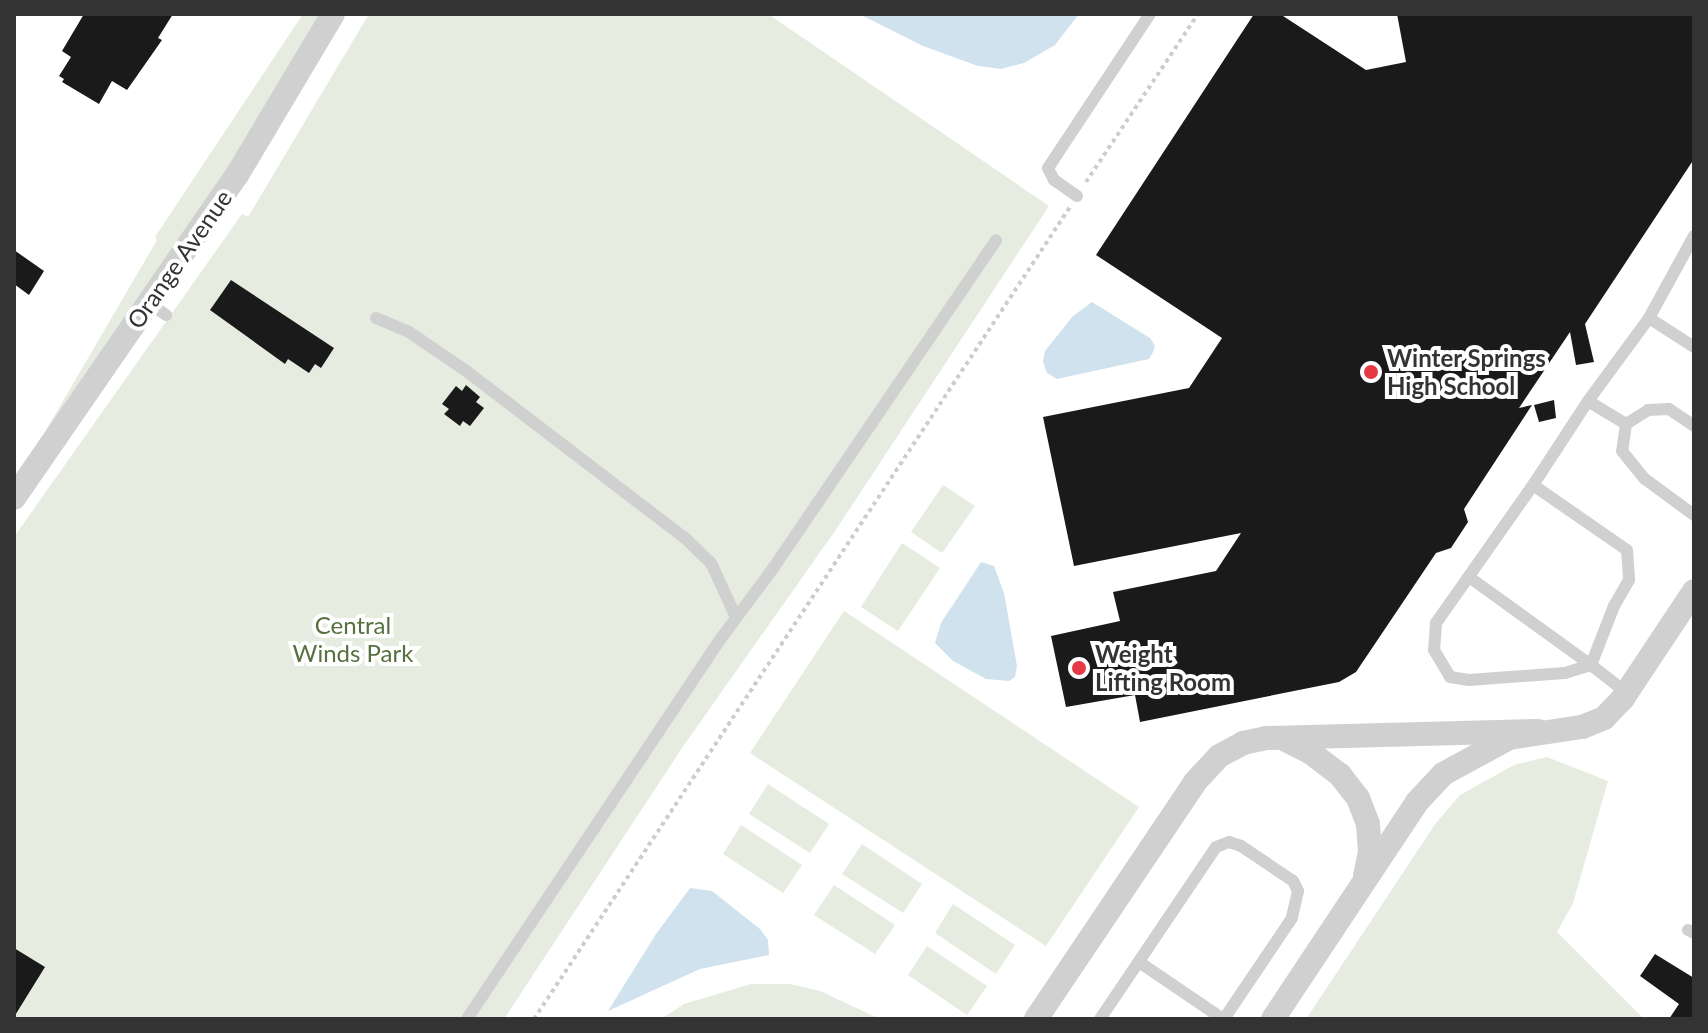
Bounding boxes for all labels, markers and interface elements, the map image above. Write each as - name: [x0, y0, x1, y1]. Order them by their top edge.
- street label: Orange Avenue: [120, 184, 238, 334]
- place label: Winter Springs High School: [1387, 344, 1546, 400]
- marker: Winter Springs High School: [1362, 363, 1380, 381]
- park label: Central Winds Park: [293, 611, 413, 667]
- place label: Weight Lifting Room: [1095, 640, 1231, 696]
- marker: Weight Lifting Room: [1070, 659, 1088, 677]

